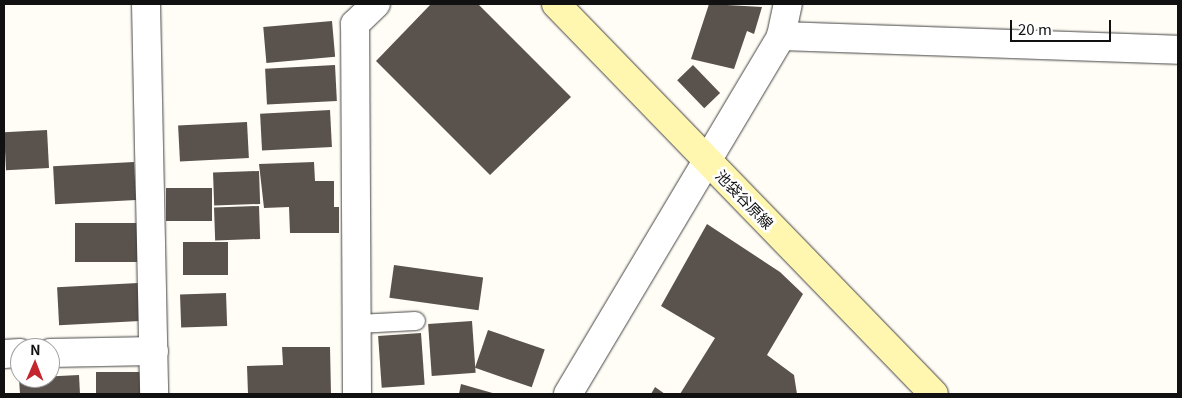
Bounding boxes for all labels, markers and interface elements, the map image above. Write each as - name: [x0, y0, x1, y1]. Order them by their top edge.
- scale bar: [1012, 10, 1113, 42]
- text: 20 m: [1018, 18, 1052, 39]
- street label: 池袋谷原線: [712, 166, 778, 232]
- north arrow: [10, 338, 60, 388]
- text: N: [30, 339, 41, 359]

